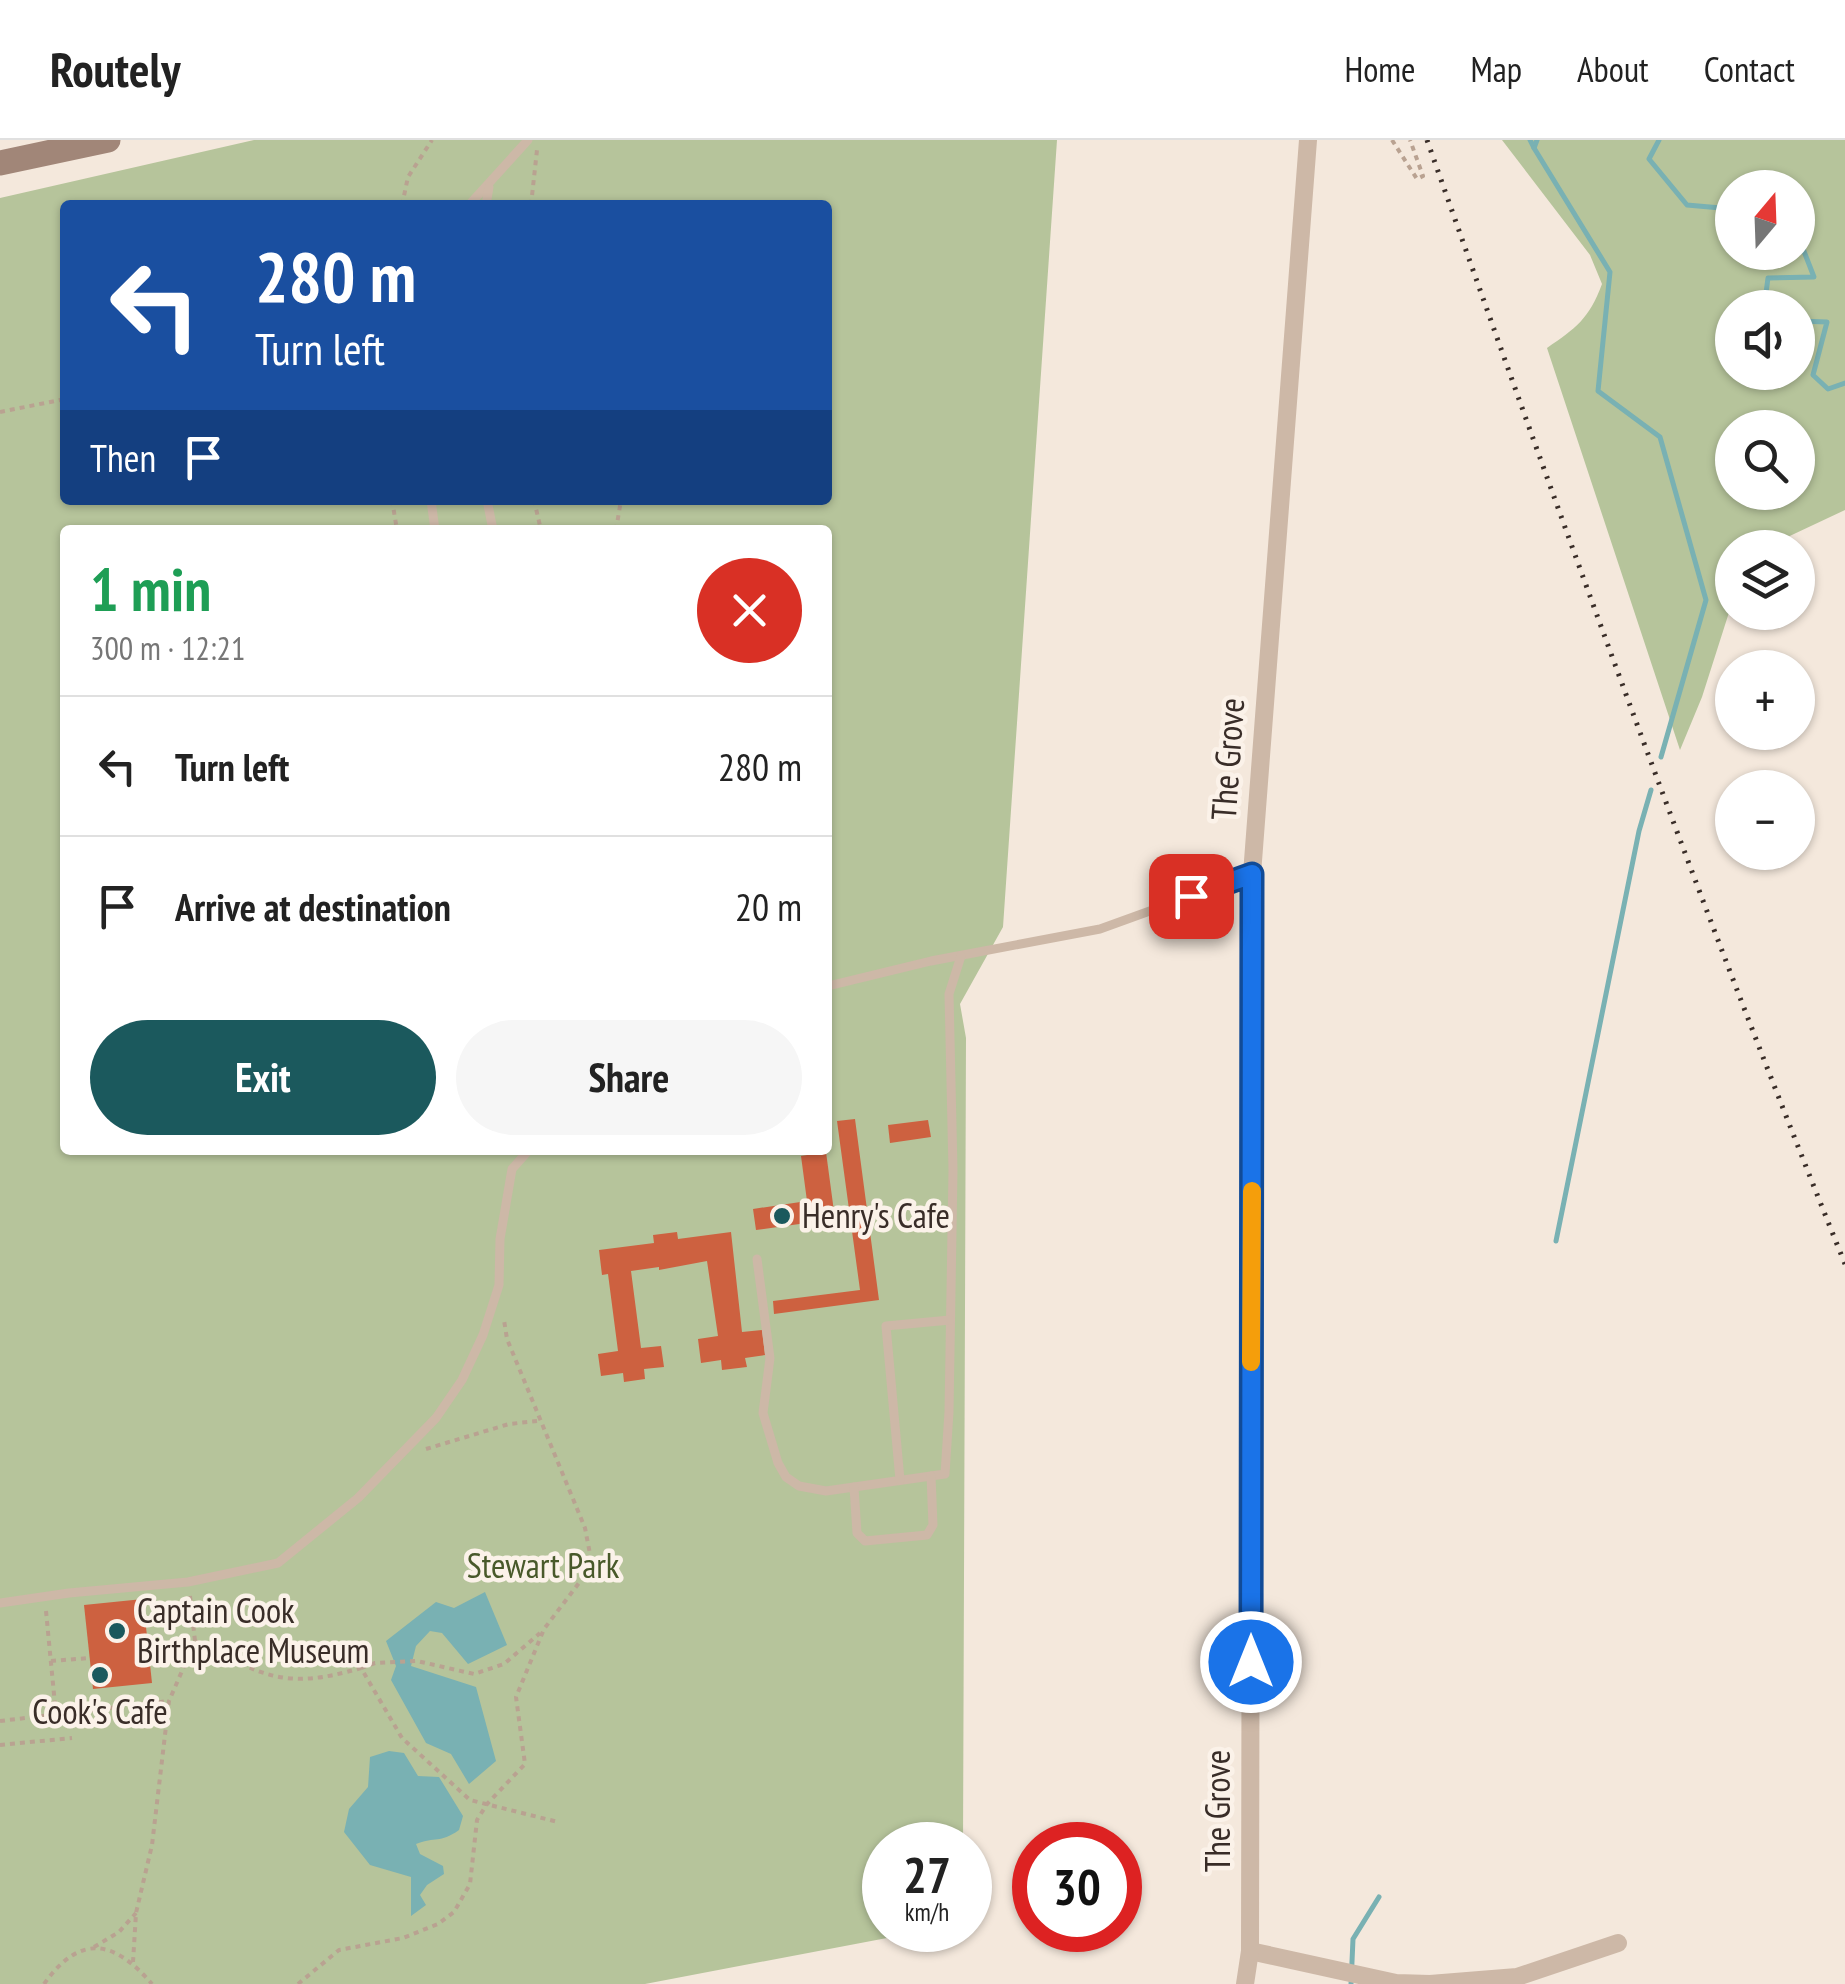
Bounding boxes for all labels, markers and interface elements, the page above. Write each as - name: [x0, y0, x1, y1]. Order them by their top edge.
- text: Routely: [50, 38, 180, 100]
- text: Home: [1344, 46, 1416, 92]
- text: Map: [1471, 46, 1522, 92]
- text: About: [1577, 46, 1649, 92]
- text: Contact: [1704, 46, 1795, 92]
- north arrow: [1715, 170, 1815, 270]
- map controls: [1715, 170, 1815, 870]
- text: 280 m: [255, 231, 416, 321]
- icon: left: [90, 240, 220, 370]
- button: sound: [1715, 290, 1815, 390]
- text: Turn left: [255, 319, 385, 377]
- button: search: [1715, 410, 1815, 510]
- icon: arrive: [176, 430, 231, 485]
- text: Then: [90, 433, 156, 482]
- button: layers: [1715, 530, 1815, 630]
- text: 1 min: [90, 550, 211, 628]
- button: close: [697, 558, 802, 663]
- text: 300 m · 12:21: [90, 627, 245, 669]
- button: +: [1715, 650, 1815, 750]
- street label: The Grove: [1200, 696, 1254, 822]
- icon: left: [90, 739, 145, 794]
- text: Turn left: [175, 742, 289, 791]
- text: 280 m: [718, 742, 802, 791]
- button: −: [1715, 770, 1815, 870]
- pin: [1149, 854, 1234, 939]
- icon: arrive: [1164, 869, 1219, 924]
- icon: arrive: [90, 879, 145, 934]
- text: Arrive at destination: [175, 882, 451, 931]
- text: 20 m: [735, 882, 802, 931]
- button: Exit: [90, 1020, 436, 1135]
- button: Share: [456, 1020, 802, 1135]
- place label: Henry's Cafe: [802, 1192, 950, 1238]
- marker: Henry's Cafe: [771, 1205, 793, 1227]
- park label: Stewart Park: [467, 1542, 620, 1588]
- place label: Captain Cook Birthplace Museum: [137, 1587, 369, 1673]
- position arrow: [1199, 1610, 1303, 1714]
- marker: Captain Cook Birthplace Museum: [106, 1620, 128, 1642]
- marker: Cook's Cafe: [89, 1664, 111, 1686]
- place label: Cook's Cafe: [32, 1688, 168, 1734]
- street label: The Grove: [1194, 1750, 1240, 1872]
- speed limit sign: 30: [1012, 1822, 1142, 1952]
- text: 27: [903, 1842, 951, 1907]
- text: km/h: [905, 1896, 949, 1928]

